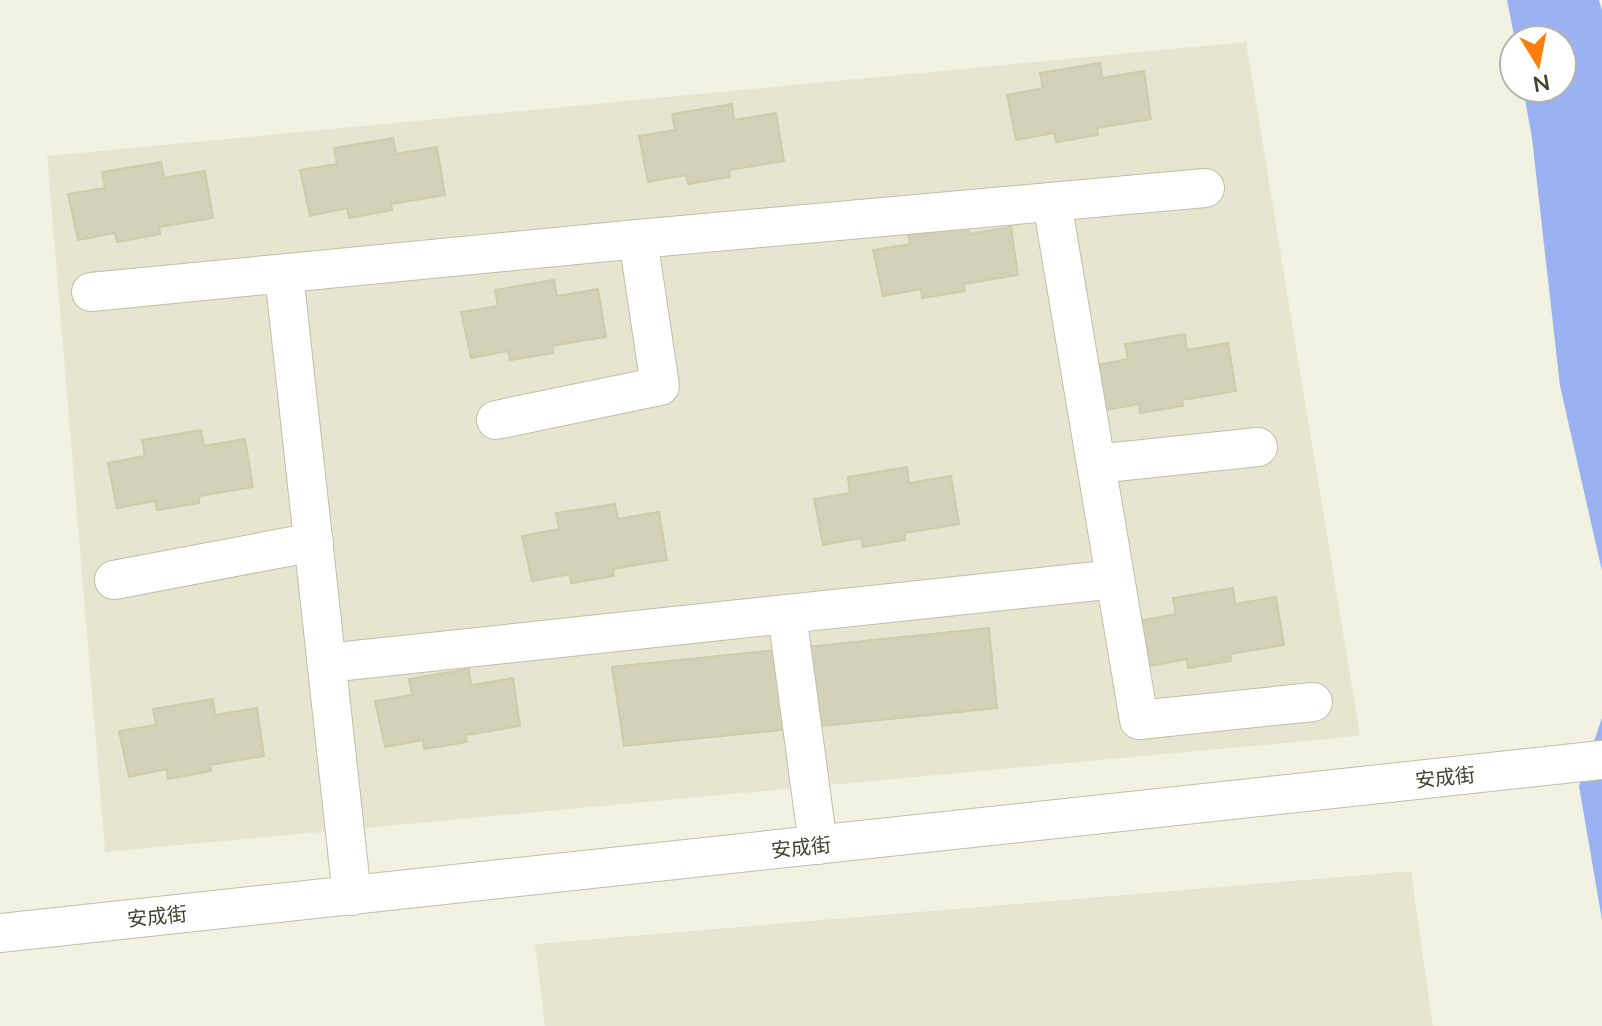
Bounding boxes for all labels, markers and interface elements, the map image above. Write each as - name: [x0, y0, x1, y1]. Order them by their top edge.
- north arrow: [1498, 24, 1578, 104]
- text: N: [1531, 68, 1552, 99]
- street label: 安成街: [1414, 761, 1476, 793]
- street label: 安成街: [770, 831, 832, 863]
- street label: 安成街: [126, 900, 188, 932]

